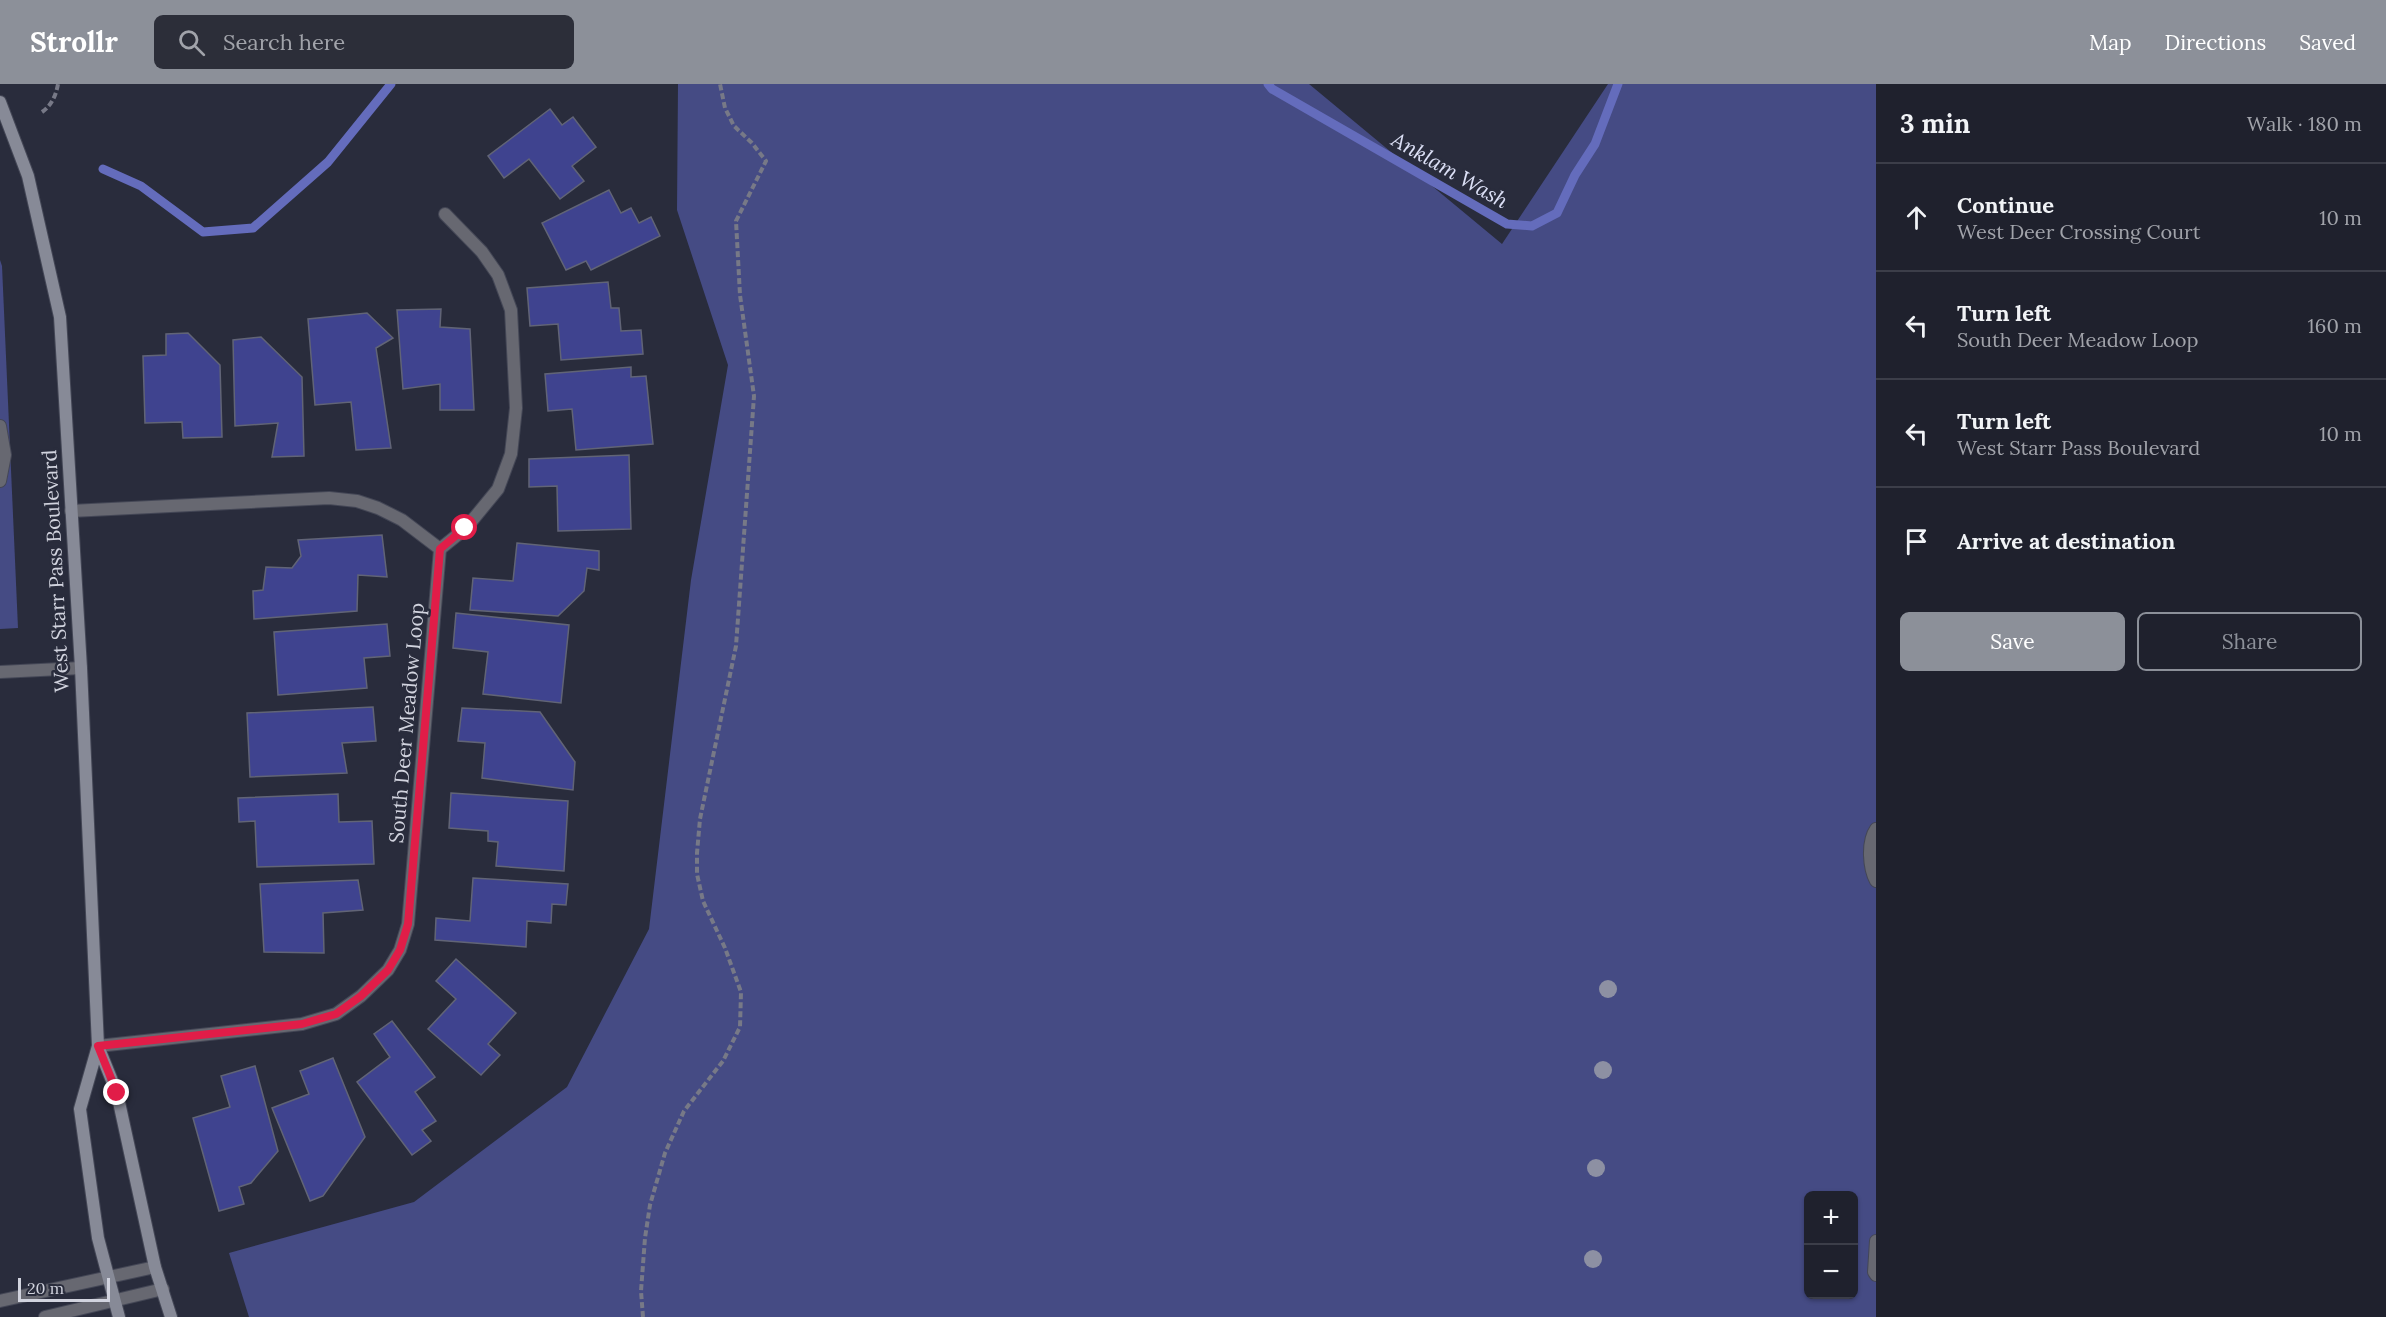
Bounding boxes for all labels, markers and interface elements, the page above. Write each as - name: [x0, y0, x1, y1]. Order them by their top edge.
- search box: [154, 15, 574, 69]
- text: Strollr: [30, 24, 118, 60]
- icon: search: [175, 26, 208, 59]
- text: Search here: [223, 28, 345, 56]
- text: Map: [2089, 29, 2132, 56]
- text: Directions: [2165, 29, 2266, 56]
- text: Saved: [2299, 29, 2356, 56]
- text: 3 min: [1900, 107, 1970, 140]
- text: Walk · 180 m: [2247, 111, 2362, 136]
- water label: Anklam Wash: [1386, 125, 1513, 214]
- text: Continue: [1957, 191, 2054, 219]
- icon: ahead: [1900, 201, 1933, 234]
- text: 10 m: [2319, 205, 2362, 230]
- text: West Deer Crossing Court: [1957, 219, 2201, 244]
- text: Turn left: [1957, 299, 2051, 327]
- icon: left: [1900, 309, 1933, 342]
- text: 160 m: [2308, 313, 2362, 338]
- text: South Deer Meadow Loop: [1957, 327, 2198, 352]
- text: Turn left: [1957, 407, 2051, 435]
- icon: left: [1900, 417, 1933, 450]
- text: 10 m: [2319, 421, 2362, 446]
- text: West Starr Pass Boulevard: [1957, 435, 2200, 460]
- street label: West Starr Pass Boulevard: [36, 449, 74, 693]
- route start: [451, 514, 477, 540]
- icon: arrive: [1900, 525, 1933, 558]
- text: Arrive at destination: [1957, 527, 2175, 555]
- street label: South Deer Meadow Loop: [383, 602, 429, 844]
- button: Save: [1900, 612, 2125, 671]
- button: Share: [2137, 612, 2362, 671]
- route end: [103, 1079, 129, 1105]
- map controls: [1804, 1191, 1858, 1299]
- button: +: [1804, 1191, 1858, 1245]
- button: −: [1804, 1245, 1858, 1299]
- scale bar: [18, 1275, 110, 1302]
- text: 20 m: [27, 1278, 64, 1298]

